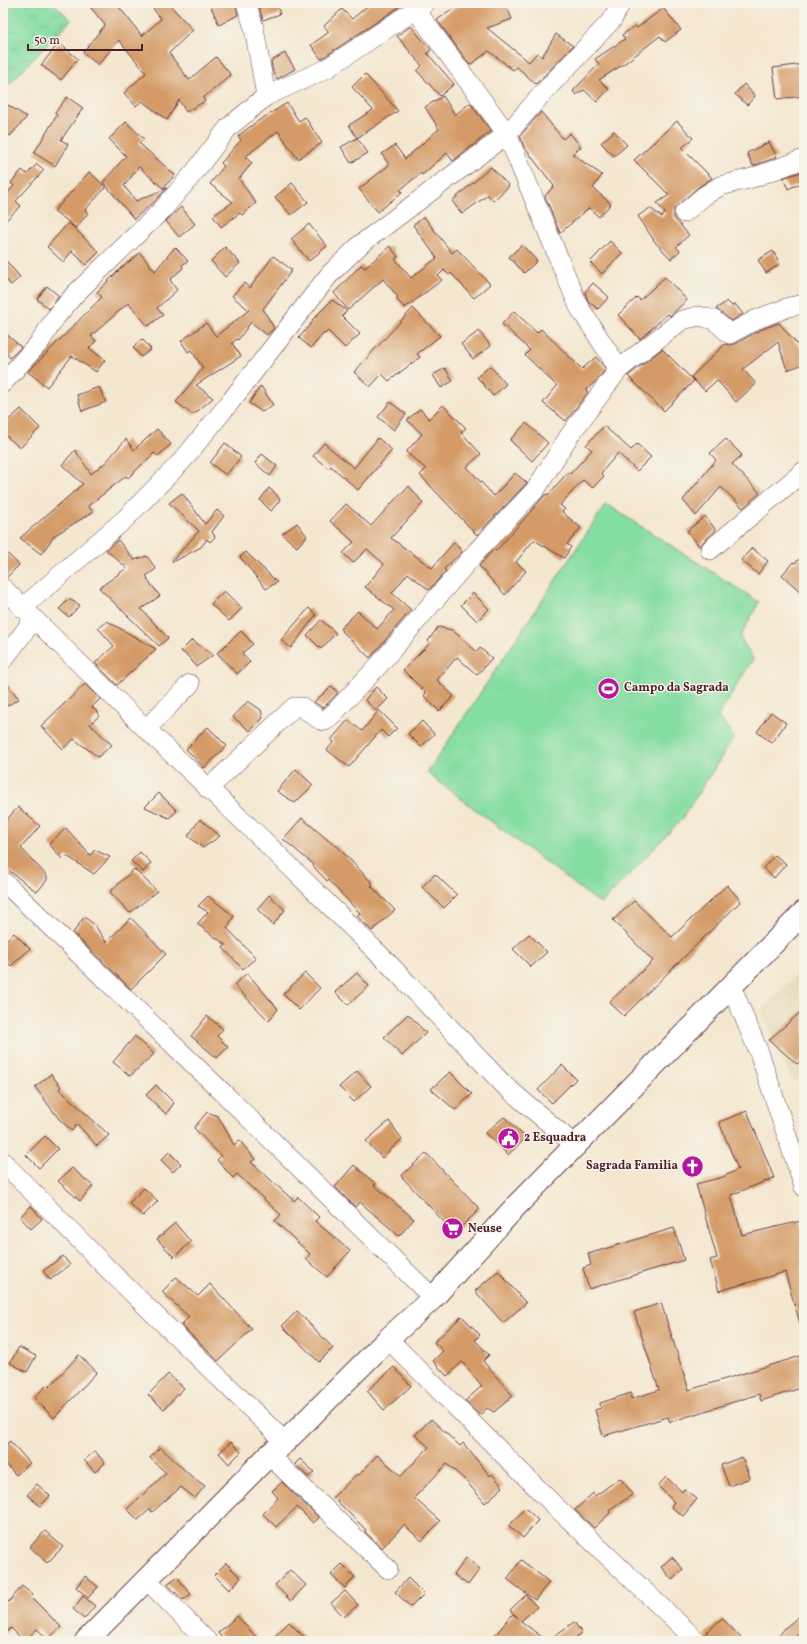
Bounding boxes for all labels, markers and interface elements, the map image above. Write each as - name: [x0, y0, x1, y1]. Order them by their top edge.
- scale bar: [28, 26, 142, 52]
- text: 50 m: [34, 33, 60, 49]
- sports icon: Campo da Sagrada: [596, 675, 622, 701]
- place label: Campo da Sagrada: [624, 680, 729, 696]
- public building icon: 2 Esquadra: [495, 1125, 521, 1151]
- place label: 2 Esquadra: [524, 1130, 587, 1146]
- church icon: Sagrada Familia: [680, 1153, 706, 1179]
- place label: Sagrada Familia: [586, 1158, 678, 1174]
- supermarket icon: Neuse: [439, 1216, 465, 1242]
- place label: Neuse: [468, 1221, 502, 1237]

